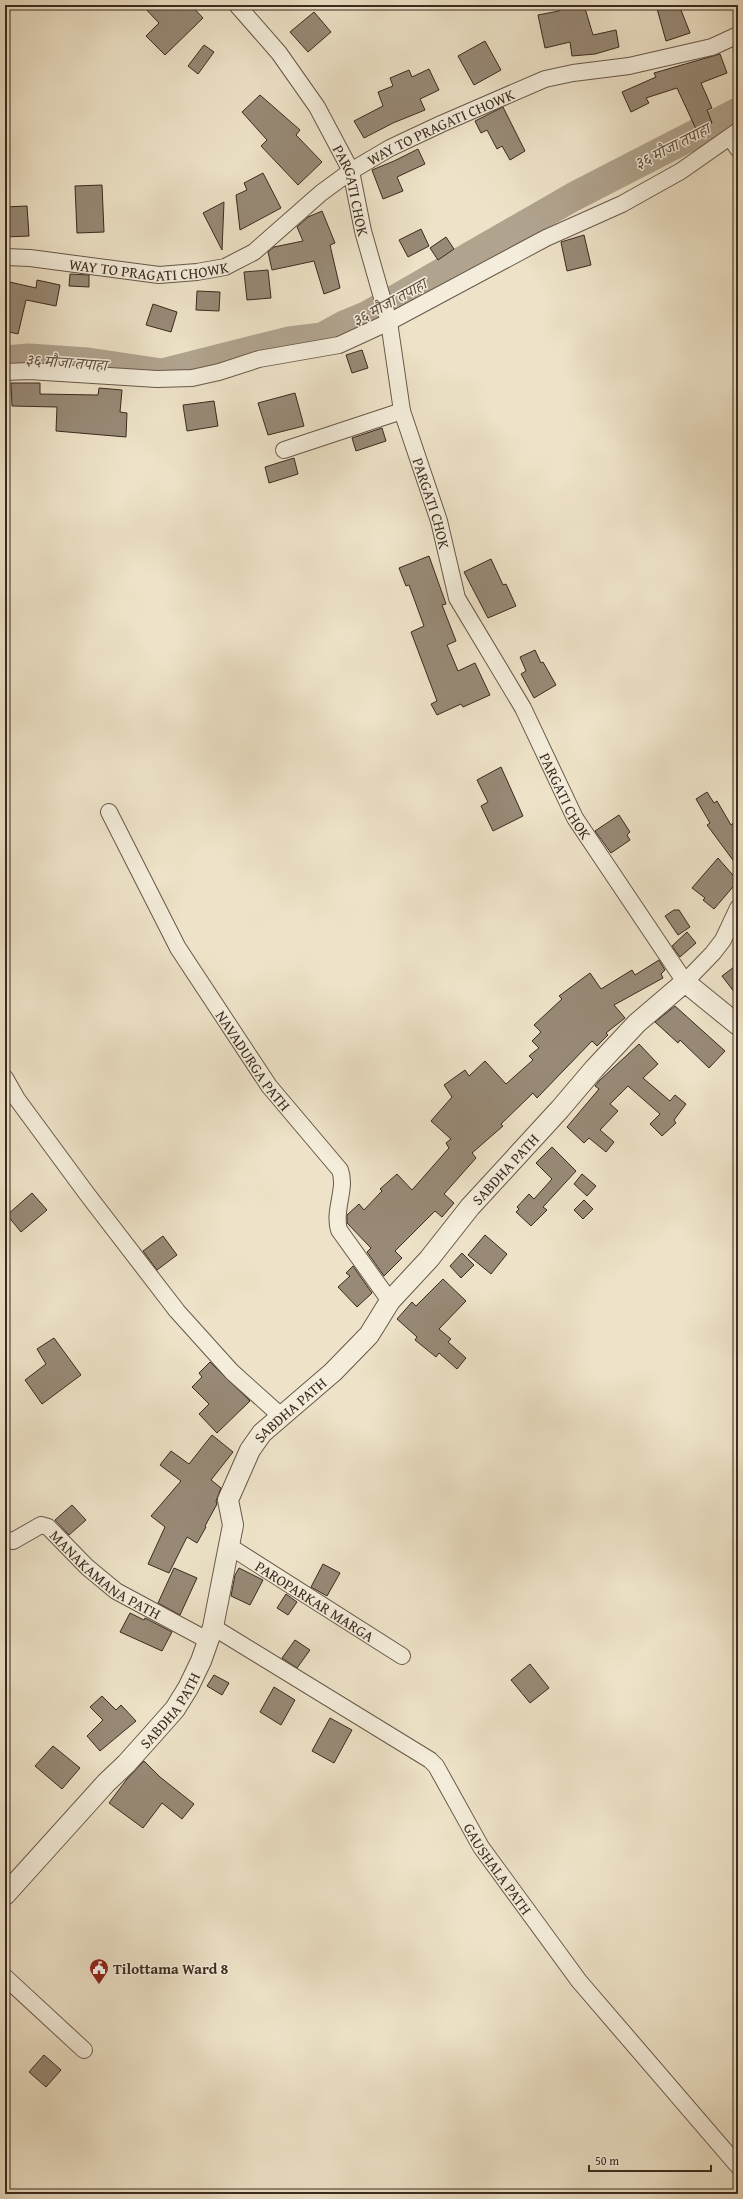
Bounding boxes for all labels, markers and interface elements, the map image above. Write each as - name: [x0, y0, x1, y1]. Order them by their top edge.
- street label: WAY TO PRAGATI CHOWK: [363, 83, 518, 170]
- water label: ३६ मौजा तपाहा: [630, 115, 717, 175]
- street label: PARGATI CHOK: [328, 141, 374, 239]
- street label: WAY TO PRAGATI CHOWK: [68, 253, 231, 286]
- water label: ३६ मौजा तपाहा: [347, 270, 433, 332]
- water label: ३६ मौजा तपाहा: [24, 347, 111, 377]
- street label: PARGATI CHOK: [408, 455, 456, 551]
- street label: PARGATI CHOK: [535, 749, 597, 843]
- street label: NAVADURGA PATH: [211, 1006, 296, 1115]
- street label: SABDHA PATH: [467, 1129, 543, 1209]
- street label: SABDHA PATH: [248, 1372, 331, 1446]
- street label: MANAKAMANA PATH: [46, 1525, 165, 1624]
- street label: PAROPARKAR MARGA: [252, 1555, 378, 1646]
- street label: SABDHA PATH: [134, 1669, 205, 1753]
- street label: GAUSHALA PATH: [459, 1819, 537, 1919]
- public building icon: Tilottama Ward 8: [88, 1957, 110, 1985]
- place label: Tilottama Ward 8: [113, 1958, 229, 1979]
- scale bar: [589, 2147, 711, 2173]
- text: 50 m: [595, 2152, 619, 2169]

